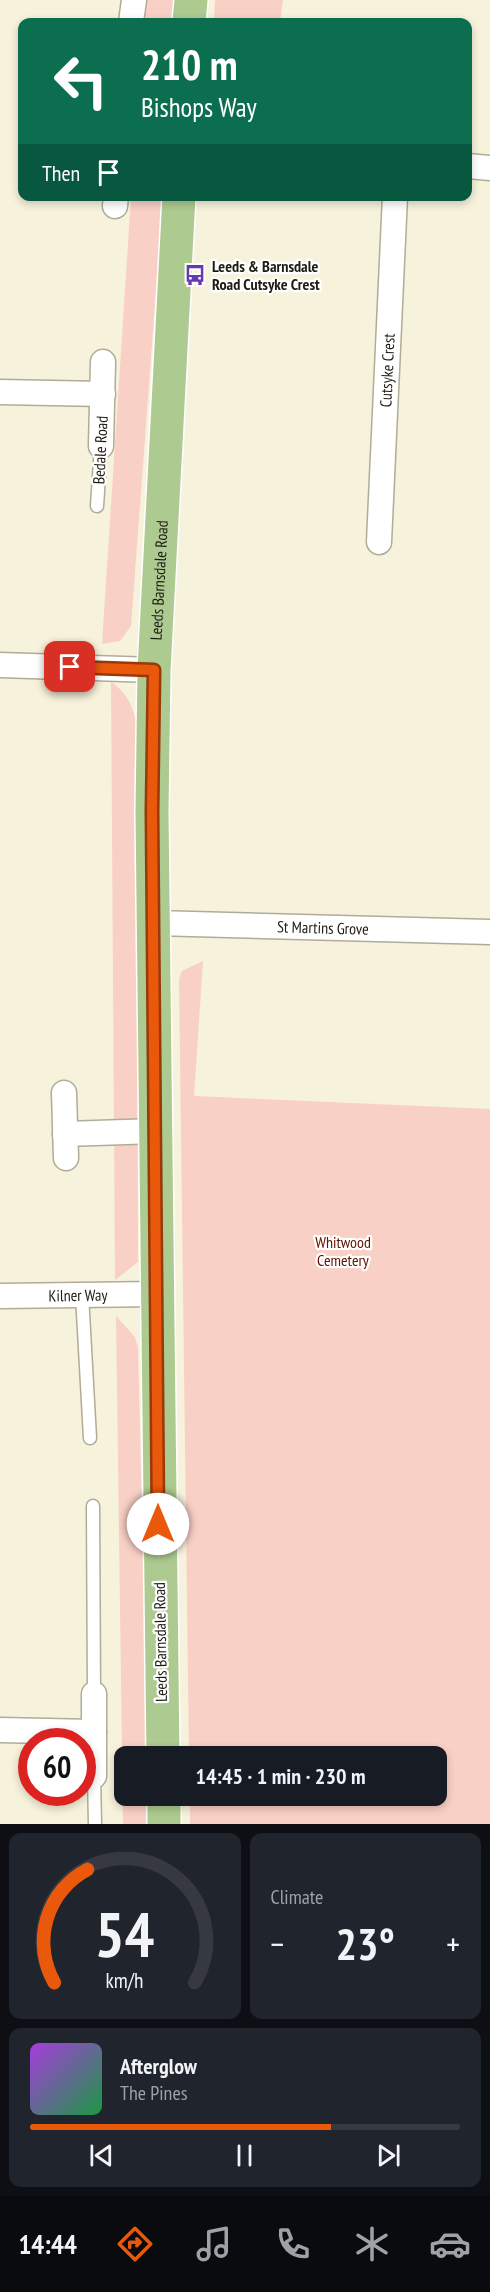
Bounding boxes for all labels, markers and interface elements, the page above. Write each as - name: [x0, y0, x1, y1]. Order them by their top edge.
- text: 210 m: [141, 37, 238, 92]
- icon: left: [42, 42, 120, 120]
- text: Bishops Way: [141, 90, 257, 124]
- icon: arrive: [92, 156, 125, 189]
- text: Then: [42, 159, 80, 187]
- place label: Leeds & Barnsdale Road Cutsyke Crest: [212, 256, 320, 294]
- bus stop icon: Leeds & Barnsdale Road Cutsyke Crest: [183, 263, 207, 287]
- street label: Cutsyke Crest: [375, 332, 399, 408]
- street label: Bedale Road: [88, 415, 112, 485]
- street label: Leeds Barnsdale Road: [146, 520, 172, 641]
- pin: [44, 641, 95, 692]
- icon: arrive: [53, 650, 86, 683]
- street label: St Martins Grove: [277, 916, 369, 939]
- park label: Whitwood Cemetery: [315, 1232, 371, 1270]
- street label: Kilner Way: [48, 1285, 108, 1305]
- position arrow: [126, 1492, 190, 1556]
- street label: Leeds Barnsdale Road: [149, 1582, 171, 1702]
- speed limit sign: 60: [18, 1728, 96, 1806]
- text: 14:45 · 1 min · 230 m: [195, 1762, 366, 1790]
- text: Climate: [271, 1884, 323, 1910]
- text: 54: [95, 1893, 155, 1974]
- text: 23°: [336, 1914, 395, 1972]
- text: −: [271, 1922, 284, 1965]
- text: +: [446, 1922, 460, 1965]
- text: km/h: [106, 1966, 144, 1994]
- text: Afterglow: [120, 2052, 197, 2080]
- text: The Pines: [120, 2080, 187, 2106]
- icon: previous: [85, 2139, 118, 2172]
- icon: pause: [228, 2139, 261, 2172]
- icon: next: [372, 2139, 405, 2172]
- icon: directions: [114, 2223, 156, 2265]
- icon: music: [193, 2223, 235, 2265]
- icon: phone: [272, 2223, 314, 2265]
- icon: climate: [351, 2223, 393, 2265]
- icon: car: [429, 2223, 471, 2265]
- text: 14:44: [18, 2227, 77, 2261]

